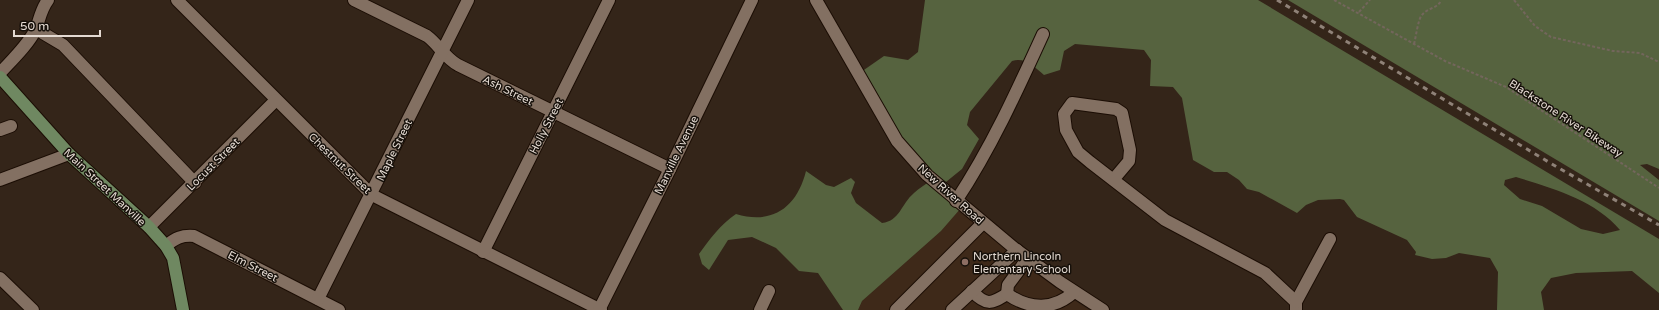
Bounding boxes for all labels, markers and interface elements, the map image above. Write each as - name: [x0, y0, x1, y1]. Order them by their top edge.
- scale bar: [14, 12, 100, 38]
- text: 50 m: [20, 19, 49, 33]
- street label: Ash Street: [480, 73, 535, 108]
- street label: Blackstone River Bikeway: [1507, 77, 1625, 160]
- street label: Holly Street: [527, 96, 566, 156]
- street label: Manville Avenue: [652, 114, 701, 197]
- street label: Maple Street: [374, 117, 415, 183]
- street label: Chestnut Street: [306, 130, 374, 196]
- street label: Locust Street: [184, 135, 242, 193]
- street label: Main Street Manville: [61, 146, 148, 229]
- street label: New River Road: [915, 162, 986, 227]
- street label: Elm Street: [226, 248, 280, 285]
- place label: Northern Lincoln Elementary School: [973, 250, 1071, 276]
- marker: Northern Lincoln Elementary School: [960, 257, 970, 267]

